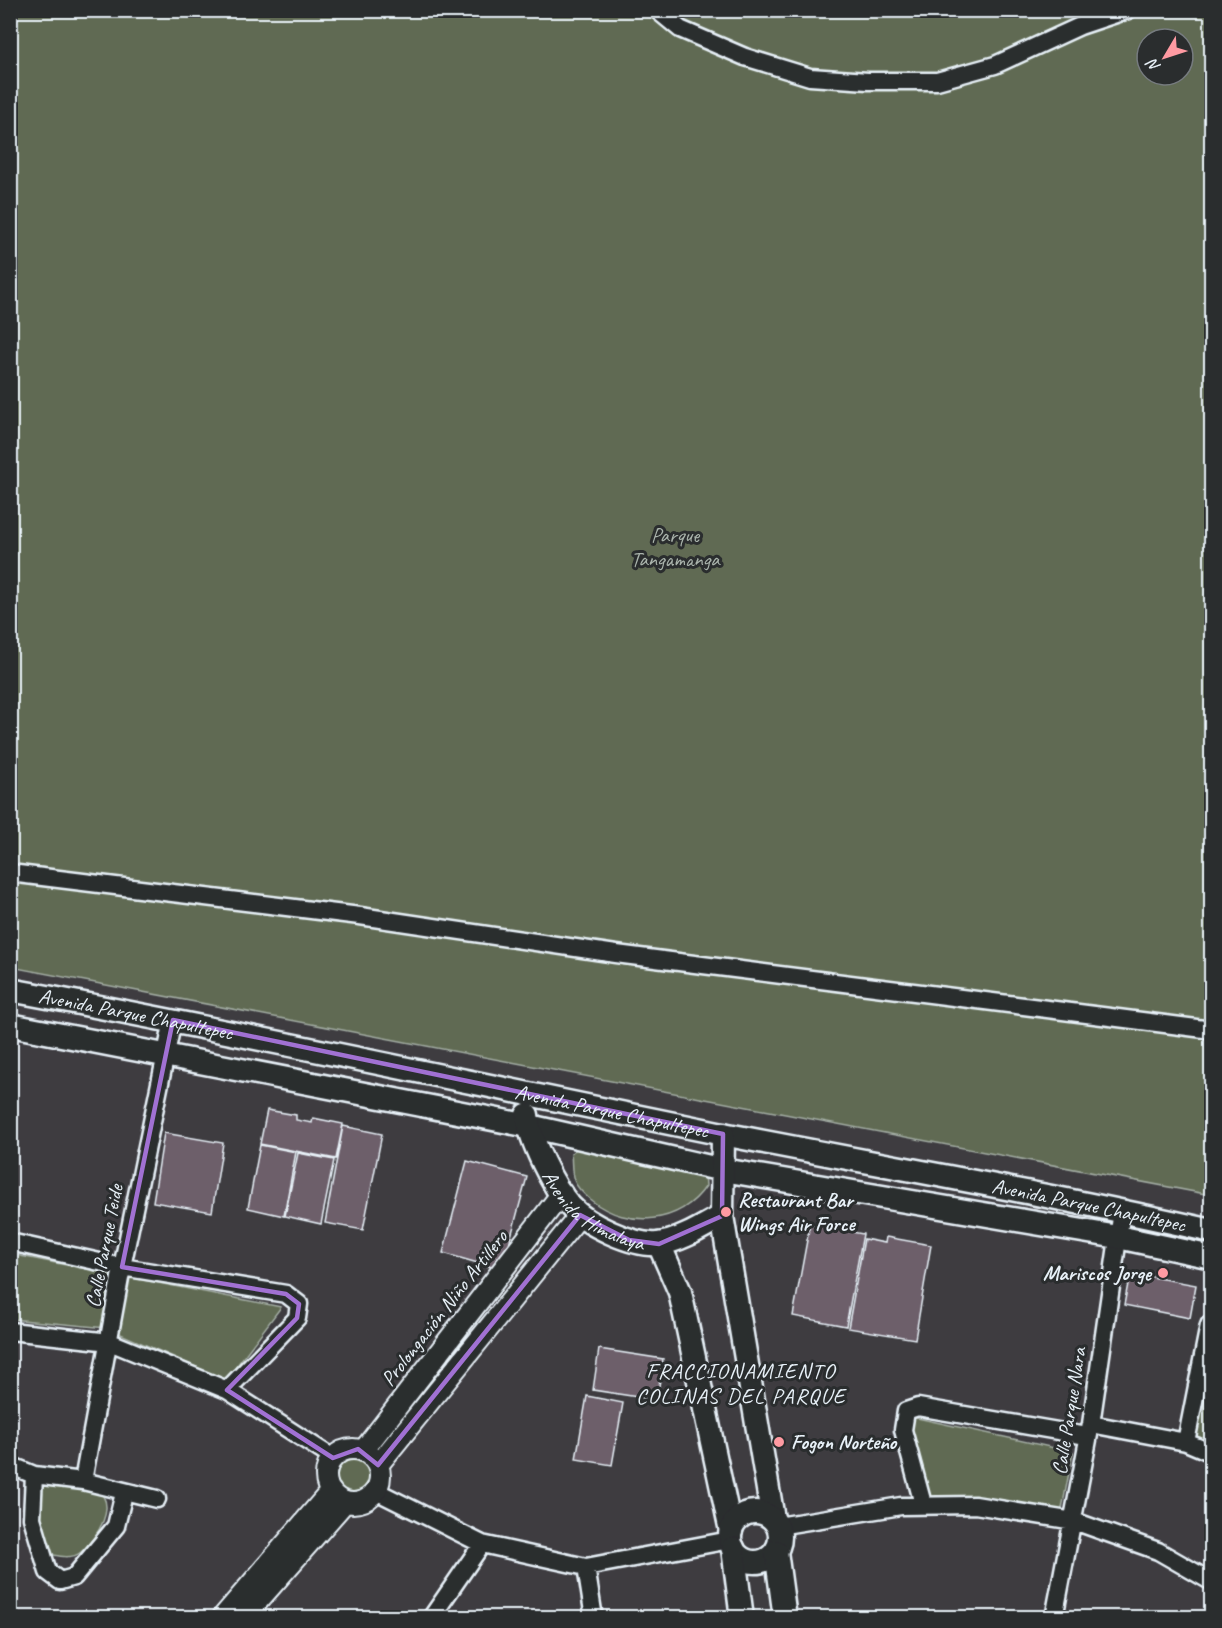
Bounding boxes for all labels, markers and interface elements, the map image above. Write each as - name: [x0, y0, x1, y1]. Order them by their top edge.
- north arrow: [1135, 27, 1195, 87]
- text: N: [1141, 53, 1165, 76]
- park label: Parque Tangamanga: [631, 522, 721, 572]
- street label: Avenida Parque Chapultepec: [37, 983, 236, 1046]
- street label: Avenida Parque Chapultepec: [513, 1079, 712, 1144]
- street label: Avenida Himalaya: [536, 1166, 648, 1256]
- street label: Avenida Parque Chapultepec: [990, 1173, 1189, 1238]
- street label: Calle Parque Teide: [79, 1181, 129, 1310]
- place label: Restaurant Bar Wings Air Force: [738, 1187, 856, 1237]
- marker: Restaurant Bar Wings Air Force: [719, 1205, 733, 1219]
- street label: Prolongación Niño Artillero: [375, 1224, 514, 1391]
- place label: Mariscos Jorge: [1043, 1260, 1153, 1286]
- marker: Mariscos Jorge: [1156, 1266, 1170, 1280]
- street label: Calle Parque Nara: [1046, 1344, 1092, 1476]
- district label: FRACCIONAMIENTO COLINAS DEL PARQUE: [636, 1357, 848, 1410]
- place label: Fogon Norteño: [791, 1429, 898, 1455]
- marker: Fogon Norteño: [772, 1435, 786, 1449]

